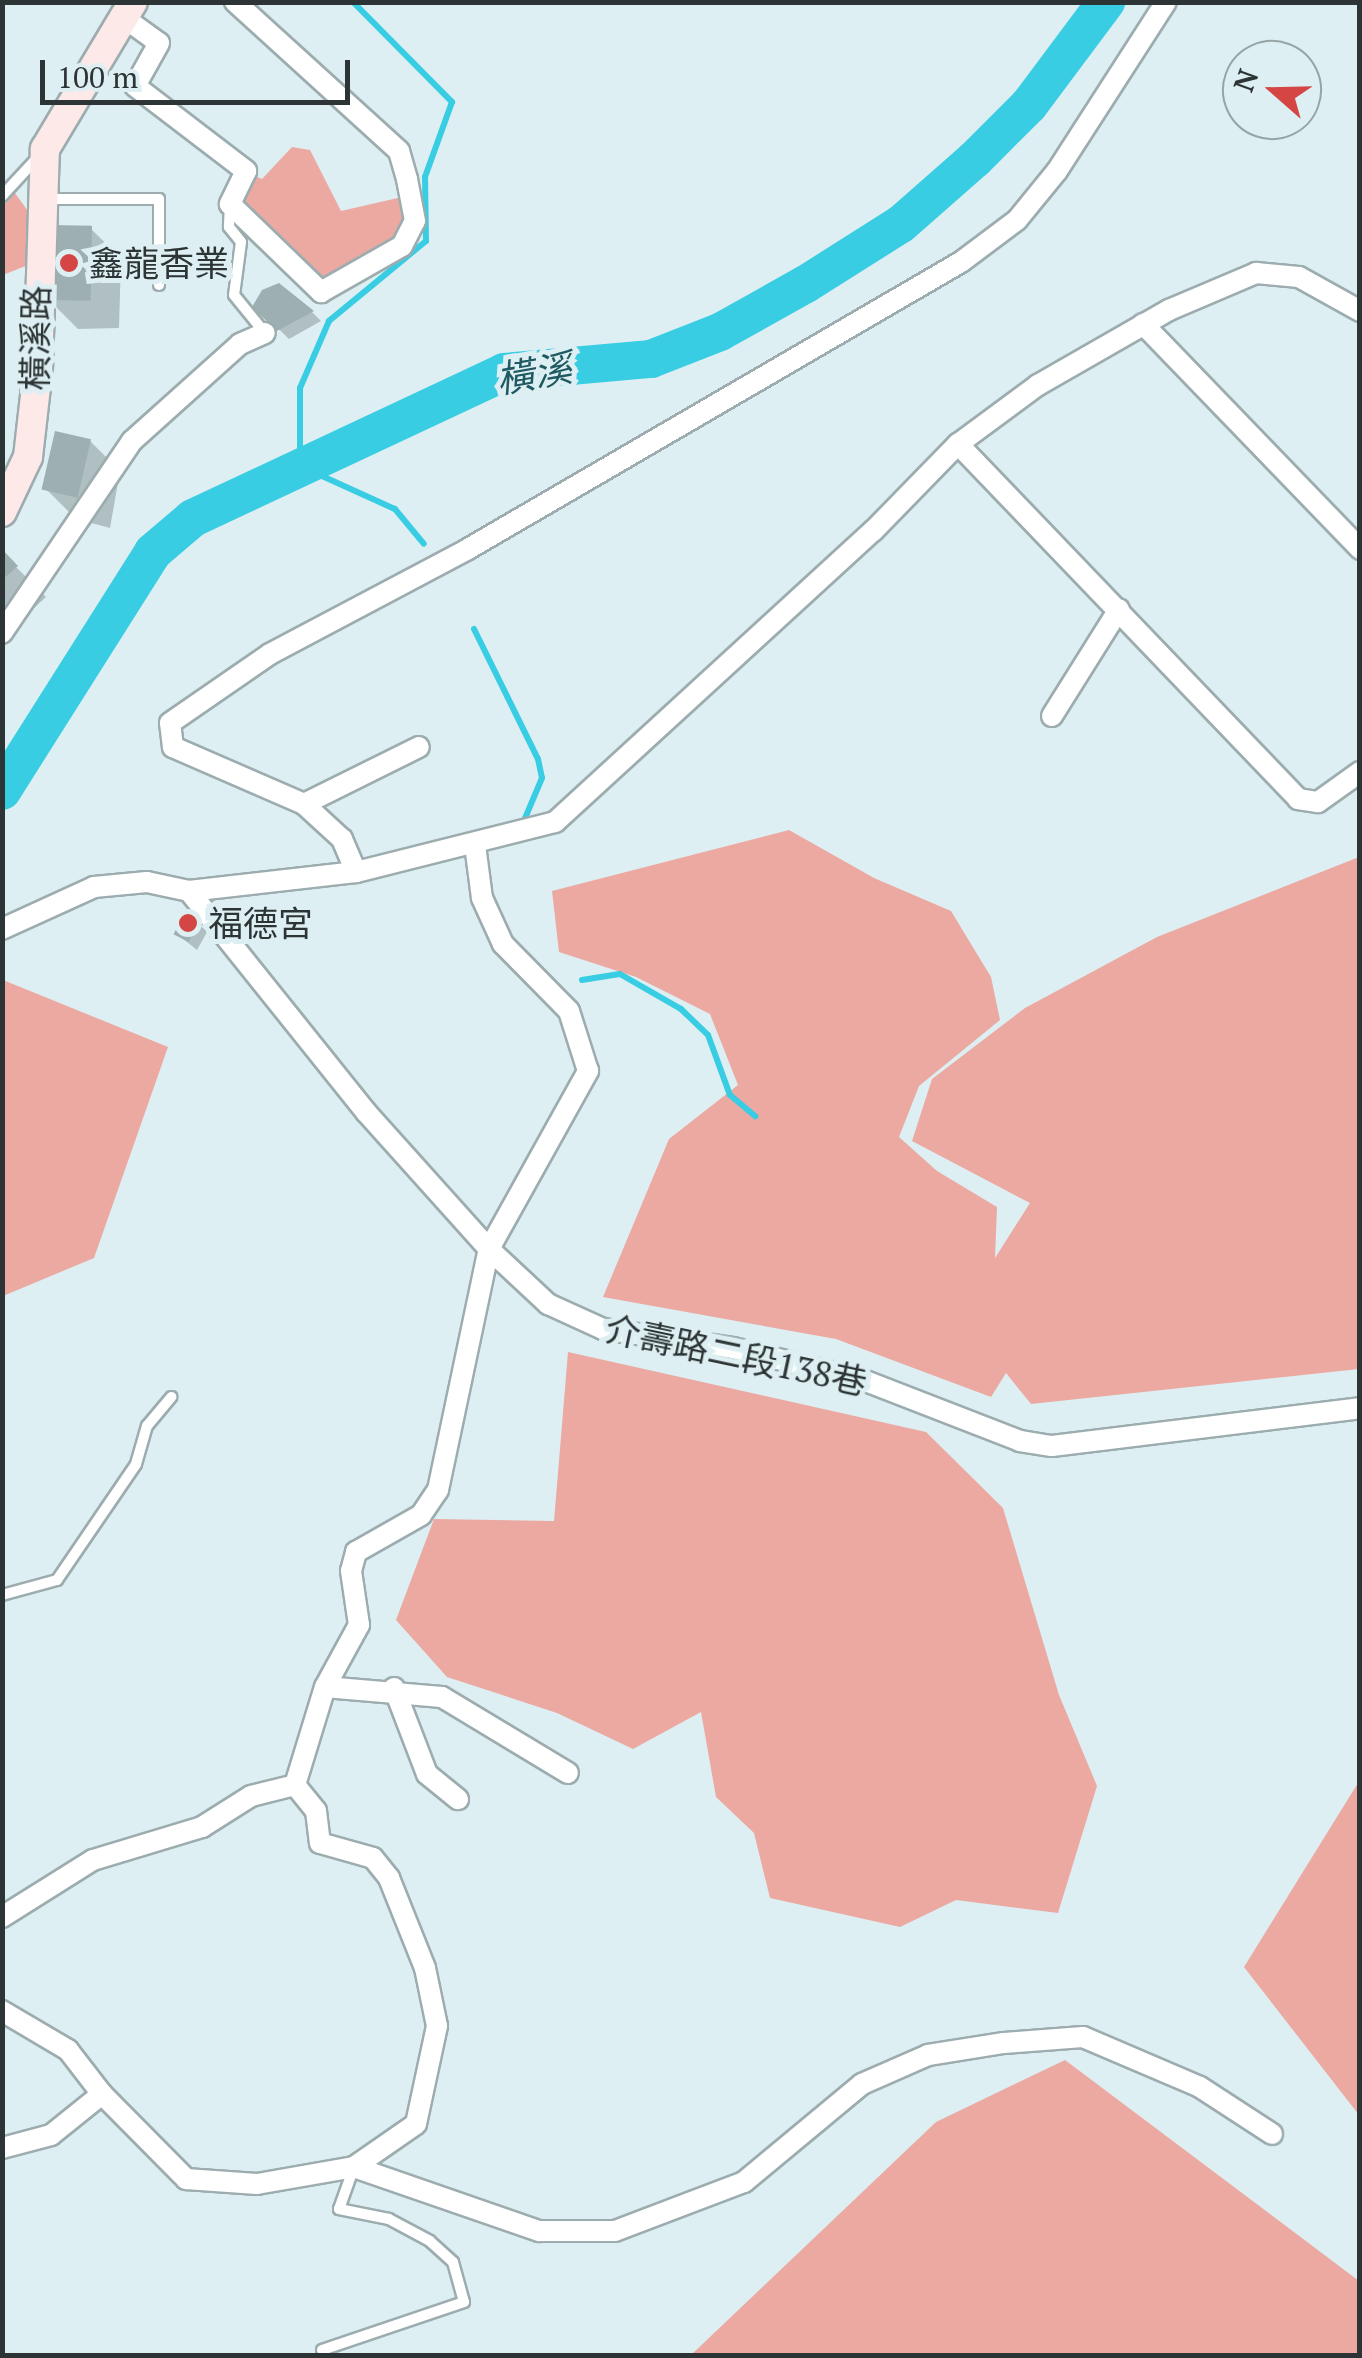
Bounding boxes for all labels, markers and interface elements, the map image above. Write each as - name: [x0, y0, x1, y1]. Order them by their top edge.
- scale bar: [45, 40, 355, 102]
- north arrow: [1222, 40, 1322, 140]
- text: 100 m: [57, 57, 138, 97]
- text: N: [1224, 64, 1266, 97]
- place label: 鑫龍香業: [89, 242, 229, 284]
- marker: 鑫龍香業: [58, 252, 80, 274]
- street label: 橫溪路: [13, 285, 57, 391]
- water label: 橫溪: [493, 345, 575, 403]
- place label: 福德宮: [208, 902, 313, 944]
- marker: 福德宮: [177, 912, 199, 934]
- street label: 介壽路二段138巷: [602, 1307, 870, 1403]

